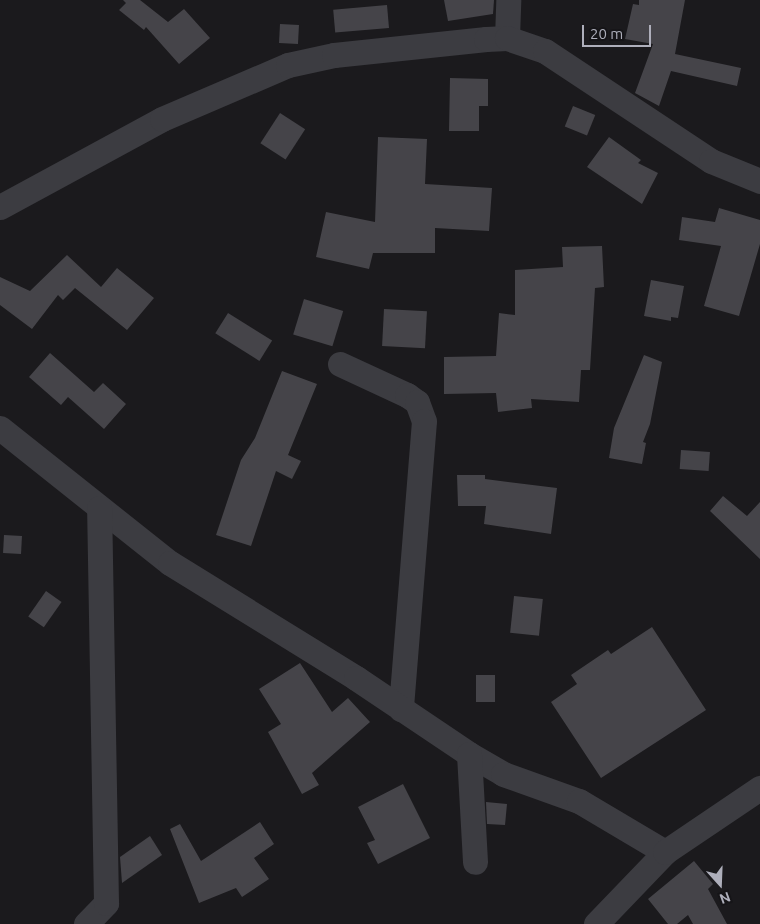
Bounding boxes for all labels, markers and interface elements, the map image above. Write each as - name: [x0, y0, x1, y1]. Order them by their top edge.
- scale bar: [585, 15, 654, 47]
- text: 20 m: [590, 25, 623, 42]
- north arrow: [695, 859, 745, 909]
- text: N: [717, 889, 733, 907]

